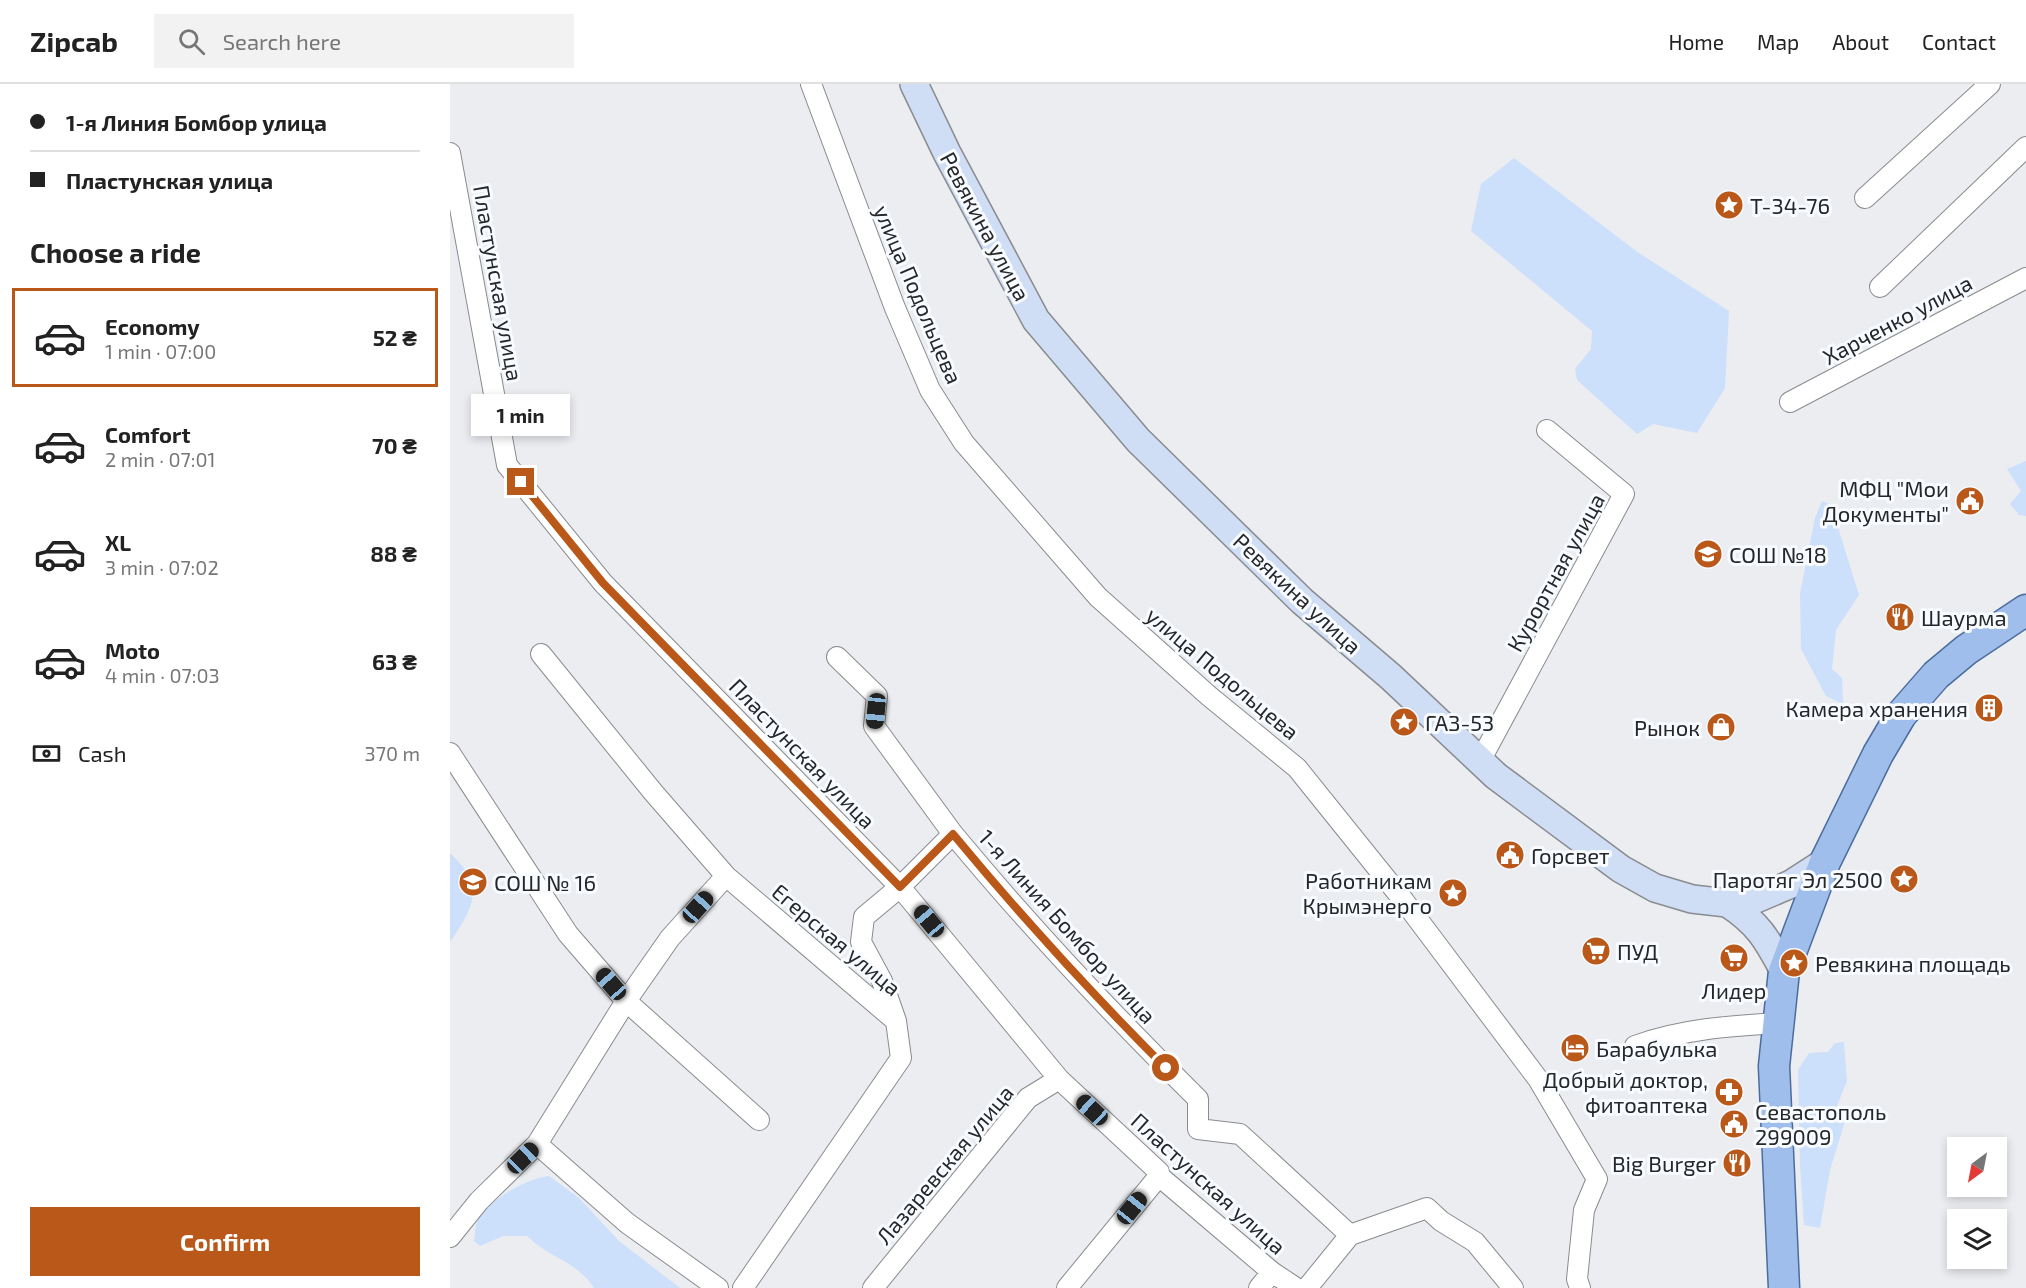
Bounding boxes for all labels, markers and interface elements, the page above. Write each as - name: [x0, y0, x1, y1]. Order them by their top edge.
- search box: [154, 14, 574, 68]
- text: Zipcab: [30, 24, 118, 58]
- icon: search: [175, 25, 208, 58]
- text: Search here: [223, 28, 341, 54]
- text: Home: [1668, 29, 1724, 54]
- text: Map: [1757, 29, 1799, 54]
- text: About: [1832, 29, 1889, 54]
- text: Contact: [1922, 29, 1996, 54]
- text: 1-я Линия Бомбор улица: [66, 109, 327, 135]
- street label: Ревякина улица: [935, 147, 1036, 305]
- text: Пластунская улица: [66, 167, 273, 193]
- street label: Пластунская улица: [468, 183, 529, 383]
- place icon: Т-34-76: [1713, 189, 1745, 221]
- place label: Т-34-76: [1750, 192, 1830, 218]
- street label: улица Подольцева: [869, 201, 968, 388]
- text: Choose a ride: [30, 236, 201, 268]
- street label: Харченко улица: [1818, 269, 1977, 370]
- icon: car: [33, 311, 87, 365]
- text: Economy: [105, 313, 200, 339]
- text: 52 ₴: [373, 324, 417, 350]
- text: 1 min · 07:00: [105, 339, 216, 363]
- callout: 1 min: [472, 395, 571, 437]
- text: 1 min: [496, 403, 545, 427]
- icon: car: [33, 419, 87, 473]
- text: Comfort: [105, 421, 190, 447]
- text: 70 ₴: [372, 432, 417, 458]
- text: 2 min · 07:01: [105, 447, 215, 471]
- route end: [507, 468, 534, 495]
- place label: МФЦ "Мои Документы": [1822, 475, 1949, 527]
- public building icon: МФЦ "Мои Документы": [1954, 485, 1986, 517]
- street label: Курортная улица: [1501, 488, 1610, 656]
- icon: car: [33, 527, 87, 581]
- street label: Ревякина улица: [1228, 527, 1367, 659]
- text: XL: [105, 529, 131, 555]
- school or university icon: СОШ №18: [1692, 538, 1724, 570]
- text: 88 ₴: [370, 540, 417, 566]
- place label: СОШ №18: [1729, 541, 1827, 567]
- text: 3 min · 07:02: [105, 555, 219, 579]
- restaurant icon: Шаурма: [1884, 601, 1916, 633]
- street label: улица Подольцева: [1141, 602, 1305, 745]
- place label: Шаурма: [1921, 604, 2007, 631]
- icon: car: [33, 635, 87, 689]
- text: Moto: [105, 637, 160, 663]
- text: 63 ₴: [372, 648, 417, 674]
- text: 4 min · 07:03: [105, 663, 220, 687]
- street label: Пластунская улица: [724, 673, 881, 834]
- car: [865, 692, 887, 730]
- building icon: Камера хранения: [1973, 692, 2005, 724]
- place label: Камера хранения: [1786, 695, 1968, 721]
- place icon: ГАЗ-53: [1388, 706, 1420, 738]
- place label: ГАЗ-53: [1425, 709, 1494, 735]
- shop icon: Рынок: [1705, 711, 1737, 743]
- place label: Рынок: [1634, 714, 1700, 740]
- icon: cash: [30, 737, 63, 770]
- text: Cash: [78, 740, 127, 766]
- text: 370 m: [365, 741, 420, 765]
- street label: 1-я Линия Бомбор улица: [973, 824, 1162, 1029]
- public building icon: Горсвет: [1494, 839, 1526, 871]
- place label: Горсвет: [1531, 842, 1610, 868]
- place icon: Паротяг Эл 2500: [1888, 863, 1920, 895]
- school or university icon: СОШ № 16: [457, 866, 489, 898]
- place label: Паротяг Эл 2500: [1713, 866, 1883, 892]
- place label: Работникам Крымэнерго: [1302, 867, 1432, 918]
- place label: СОШ № 16: [494, 869, 596, 895]
- place icon: Работникам Крымэнерго: [1437, 877, 1469, 909]
- street label: Егерская улица: [767, 878, 907, 1001]
- car: [679, 888, 717, 926]
- car: [911, 901, 947, 941]
- supermarket icon: ПУД: [1580, 935, 1612, 967]
- place label: ПУД: [1617, 938, 1658, 964]
- supermarket icon: Лидер: [1718, 942, 1750, 974]
- place icon: Ревякина площадь: [1778, 947, 1810, 979]
- place label: Ревякина площадь: [1815, 950, 2011, 976]
- car: [592, 965, 630, 1003]
- place label: Лидер: [1702, 977, 1766, 1003]
- hotel icon: Барабулька: [1559, 1032, 1591, 1064]
- place label: Барабулька: [1596, 1035, 1717, 1062]
- route start: [1152, 1054, 1179, 1081]
- place label: Добрый доктор, фитоаптека: [1543, 1066, 1708, 1117]
- pharmacy icon: Добрый доктор, фитоаптека: [1713, 1076, 1745, 1108]
- street label: Лазаревская улица: [870, 1079, 1019, 1249]
- car: [1073, 1091, 1111, 1129]
- place label: Севастополь 299009: [1755, 1098, 1886, 1149]
- street label: Пластунская улица: [1126, 1107, 1291, 1260]
- public building icon: Севастополь 299009: [1718, 1108, 1750, 1140]
- north arrow: [1947, 1137, 2007, 1197]
- map controls: [1947, 1137, 2007, 1269]
- car: [504, 1139, 542, 1177]
- restaurant icon: Big Burger: [1721, 1147, 1753, 1179]
- place label: Big Burger: [1612, 1150, 1716, 1176]
- car: [1114, 1188, 1150, 1228]
- button: Confirm: [30, 1207, 420, 1276]
- button: layers: [1947, 1209, 2007, 1269]

